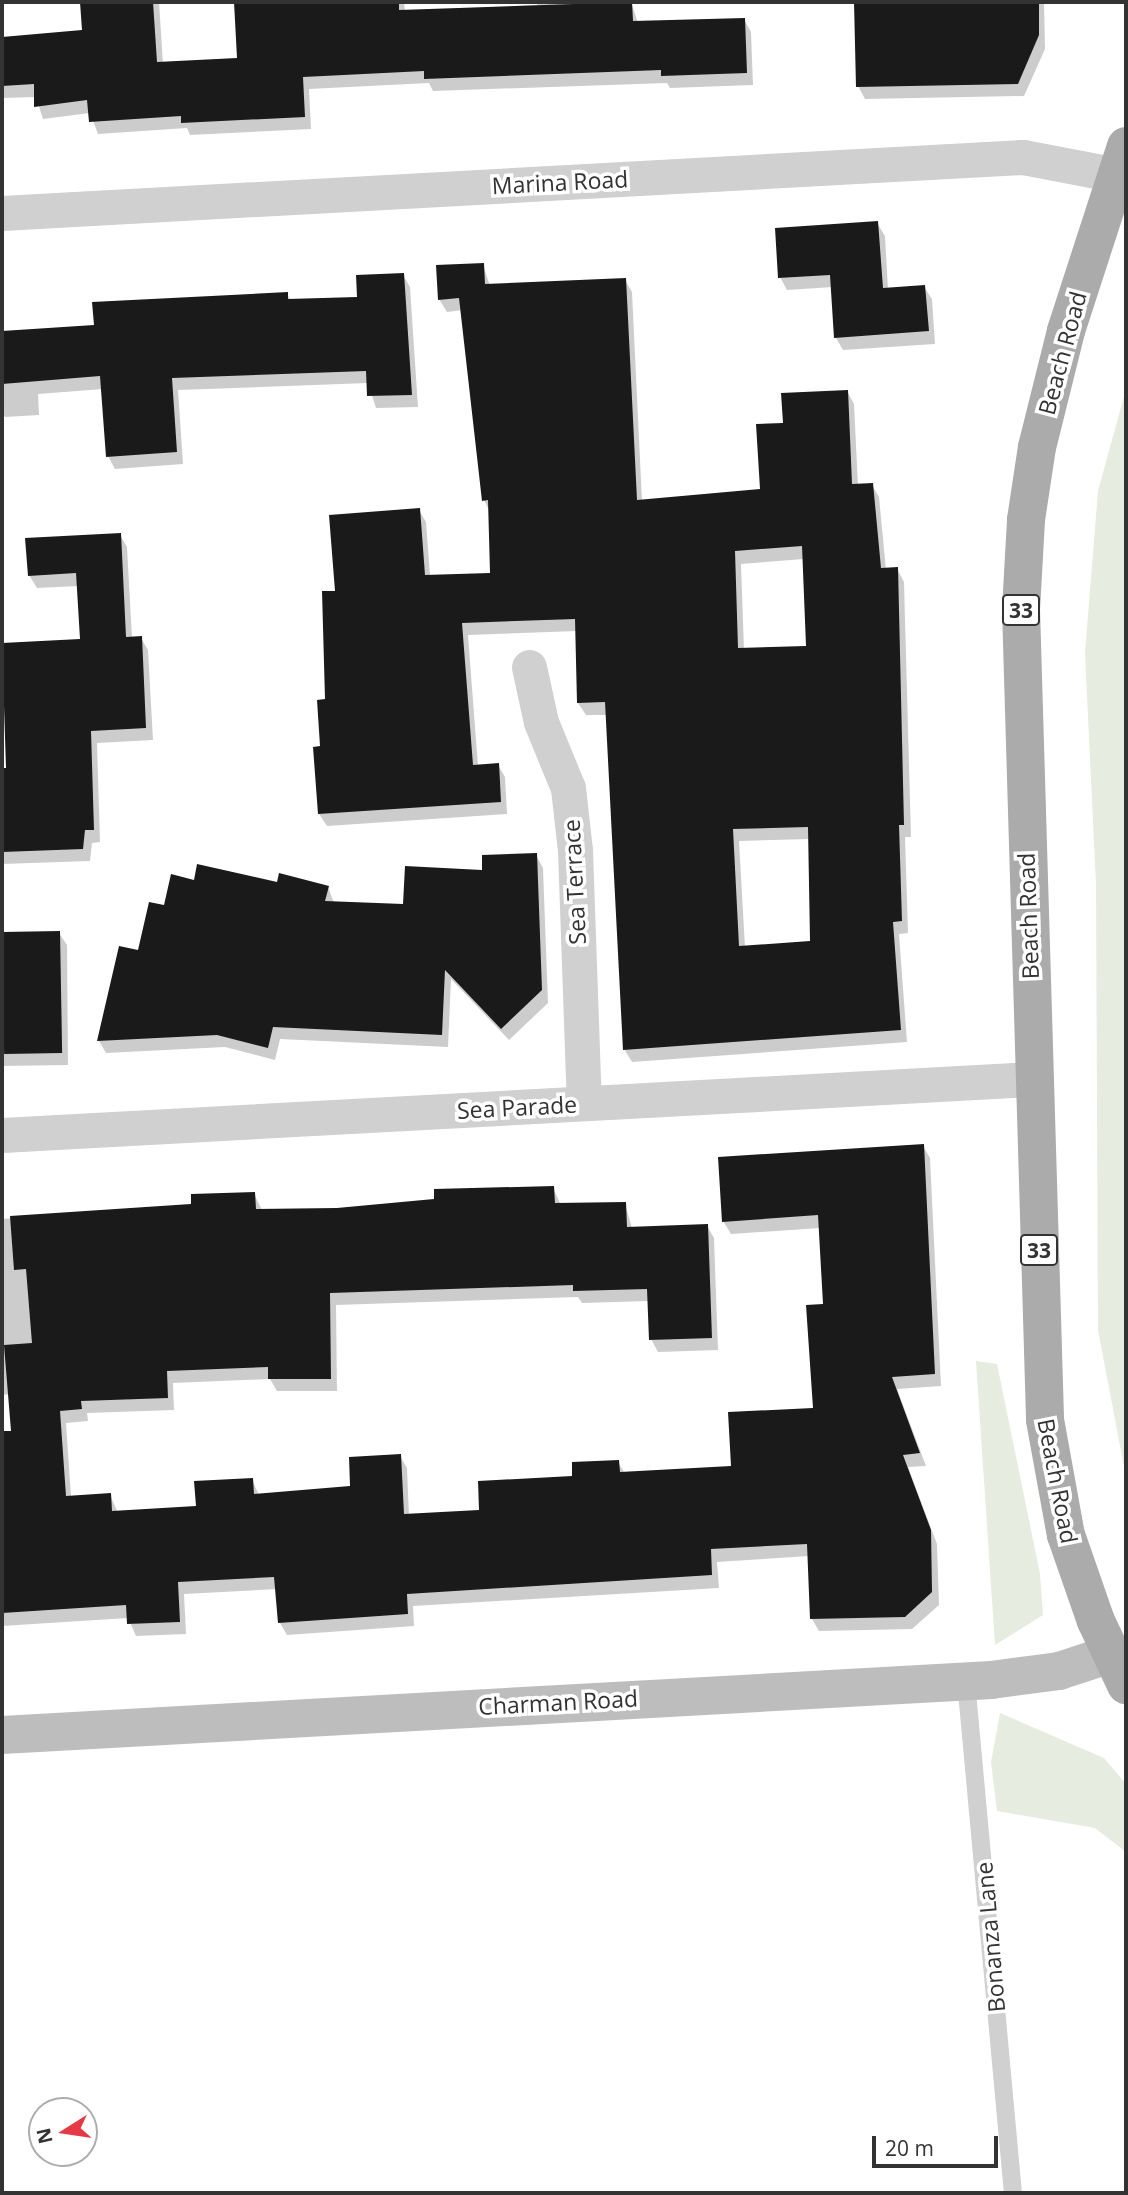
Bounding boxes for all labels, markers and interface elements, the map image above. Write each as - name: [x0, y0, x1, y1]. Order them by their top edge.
- street label: Marina Road: [491, 165, 629, 199]
- street label: Beach Road: [1032, 288, 1092, 418]
- road number: 33: [1002, 592, 1040, 628]
- street label: Sea Terrace: [557, 819, 591, 945]
- street label: Beach Road: [1012, 852, 1044, 980]
- street label: Sea Parade: [456, 1090, 578, 1124]
- road number: 33: [1020, 1232, 1058, 1268]
- street label: Beach Road: [1032, 1416, 1084, 1546]
- street label: Charman Road: [477, 1684, 639, 1720]
- street label: Bonanza Lane: [970, 1861, 1010, 2013]
- north arrow: [28, 2097, 98, 2167]
- scale bar: [876, 2122, 1002, 2166]
- text: N: [30, 2126, 59, 2146]
- text: 20 m: [885, 2134, 934, 2162]

